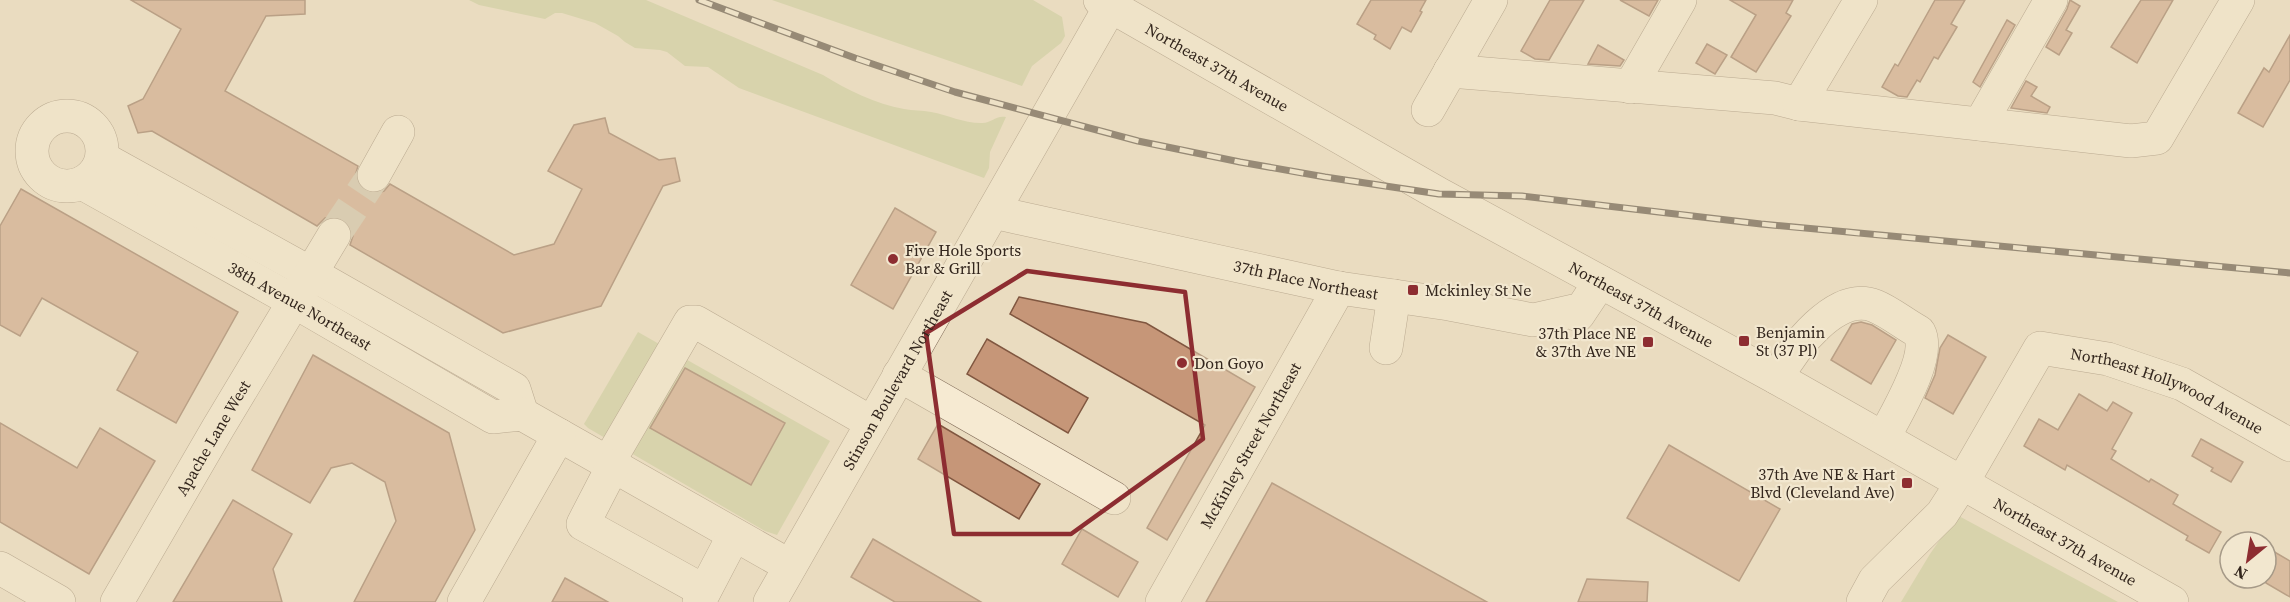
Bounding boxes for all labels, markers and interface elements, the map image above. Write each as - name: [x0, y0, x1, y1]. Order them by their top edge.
- street label: Northeast 37th Avenue: [1142, 17, 1293, 117]
- place label: Five Hole Sports Bar & Grill: [905, 239, 1021, 279]
- marker: Five Hole Sports Bar & Grill: [886, 252, 900, 266]
- street label: 37th Place Northeast: [1231, 254, 1380, 305]
- street label: 38th Avenue Northeast: [224, 256, 376, 355]
- street label: Northeast 37th Avenue: [1565, 256, 1718, 352]
- place label: Mckinley St Ne: [1425, 279, 1531, 301]
- marker: Mckinley St Ne: [1406, 283, 1420, 297]
- street label: Stinson Boulevard Northeast: [837, 285, 957, 474]
- place label: Benjamin St (37 Pl): [1756, 321, 1826, 361]
- place label: 37th Place NE & 37th Ave NE: [1536, 322, 1636, 362]
- marker: Benjamin St (37 Pl): [1737, 334, 1751, 348]
- marker: 37th Place NE & 37th Ave NE: [1641, 335, 1655, 349]
- street label: Northeast Hollywood Avenue: [2069, 342, 2268, 439]
- place label: Don Goyo: [1194, 352, 1264, 374]
- marker: Don Goyo: [1175, 356, 1189, 370]
- street label: McKinley Street Northeast: [1195, 357, 1306, 532]
- street label: Apache Lane West: [170, 375, 256, 499]
- place label: 37th Ave NE & Hart Blvd (Cleveland Ave): [1750, 463, 1896, 503]
- marker: 37th Ave NE & Hart Blvd (Cleveland Ave): [1900, 476, 1914, 490]
- street label: Northeast 37th Avenue: [1990, 492, 2141, 591]
- north arrow: [2218, 530, 2278, 590]
- text: N: [2230, 560, 2251, 585]

